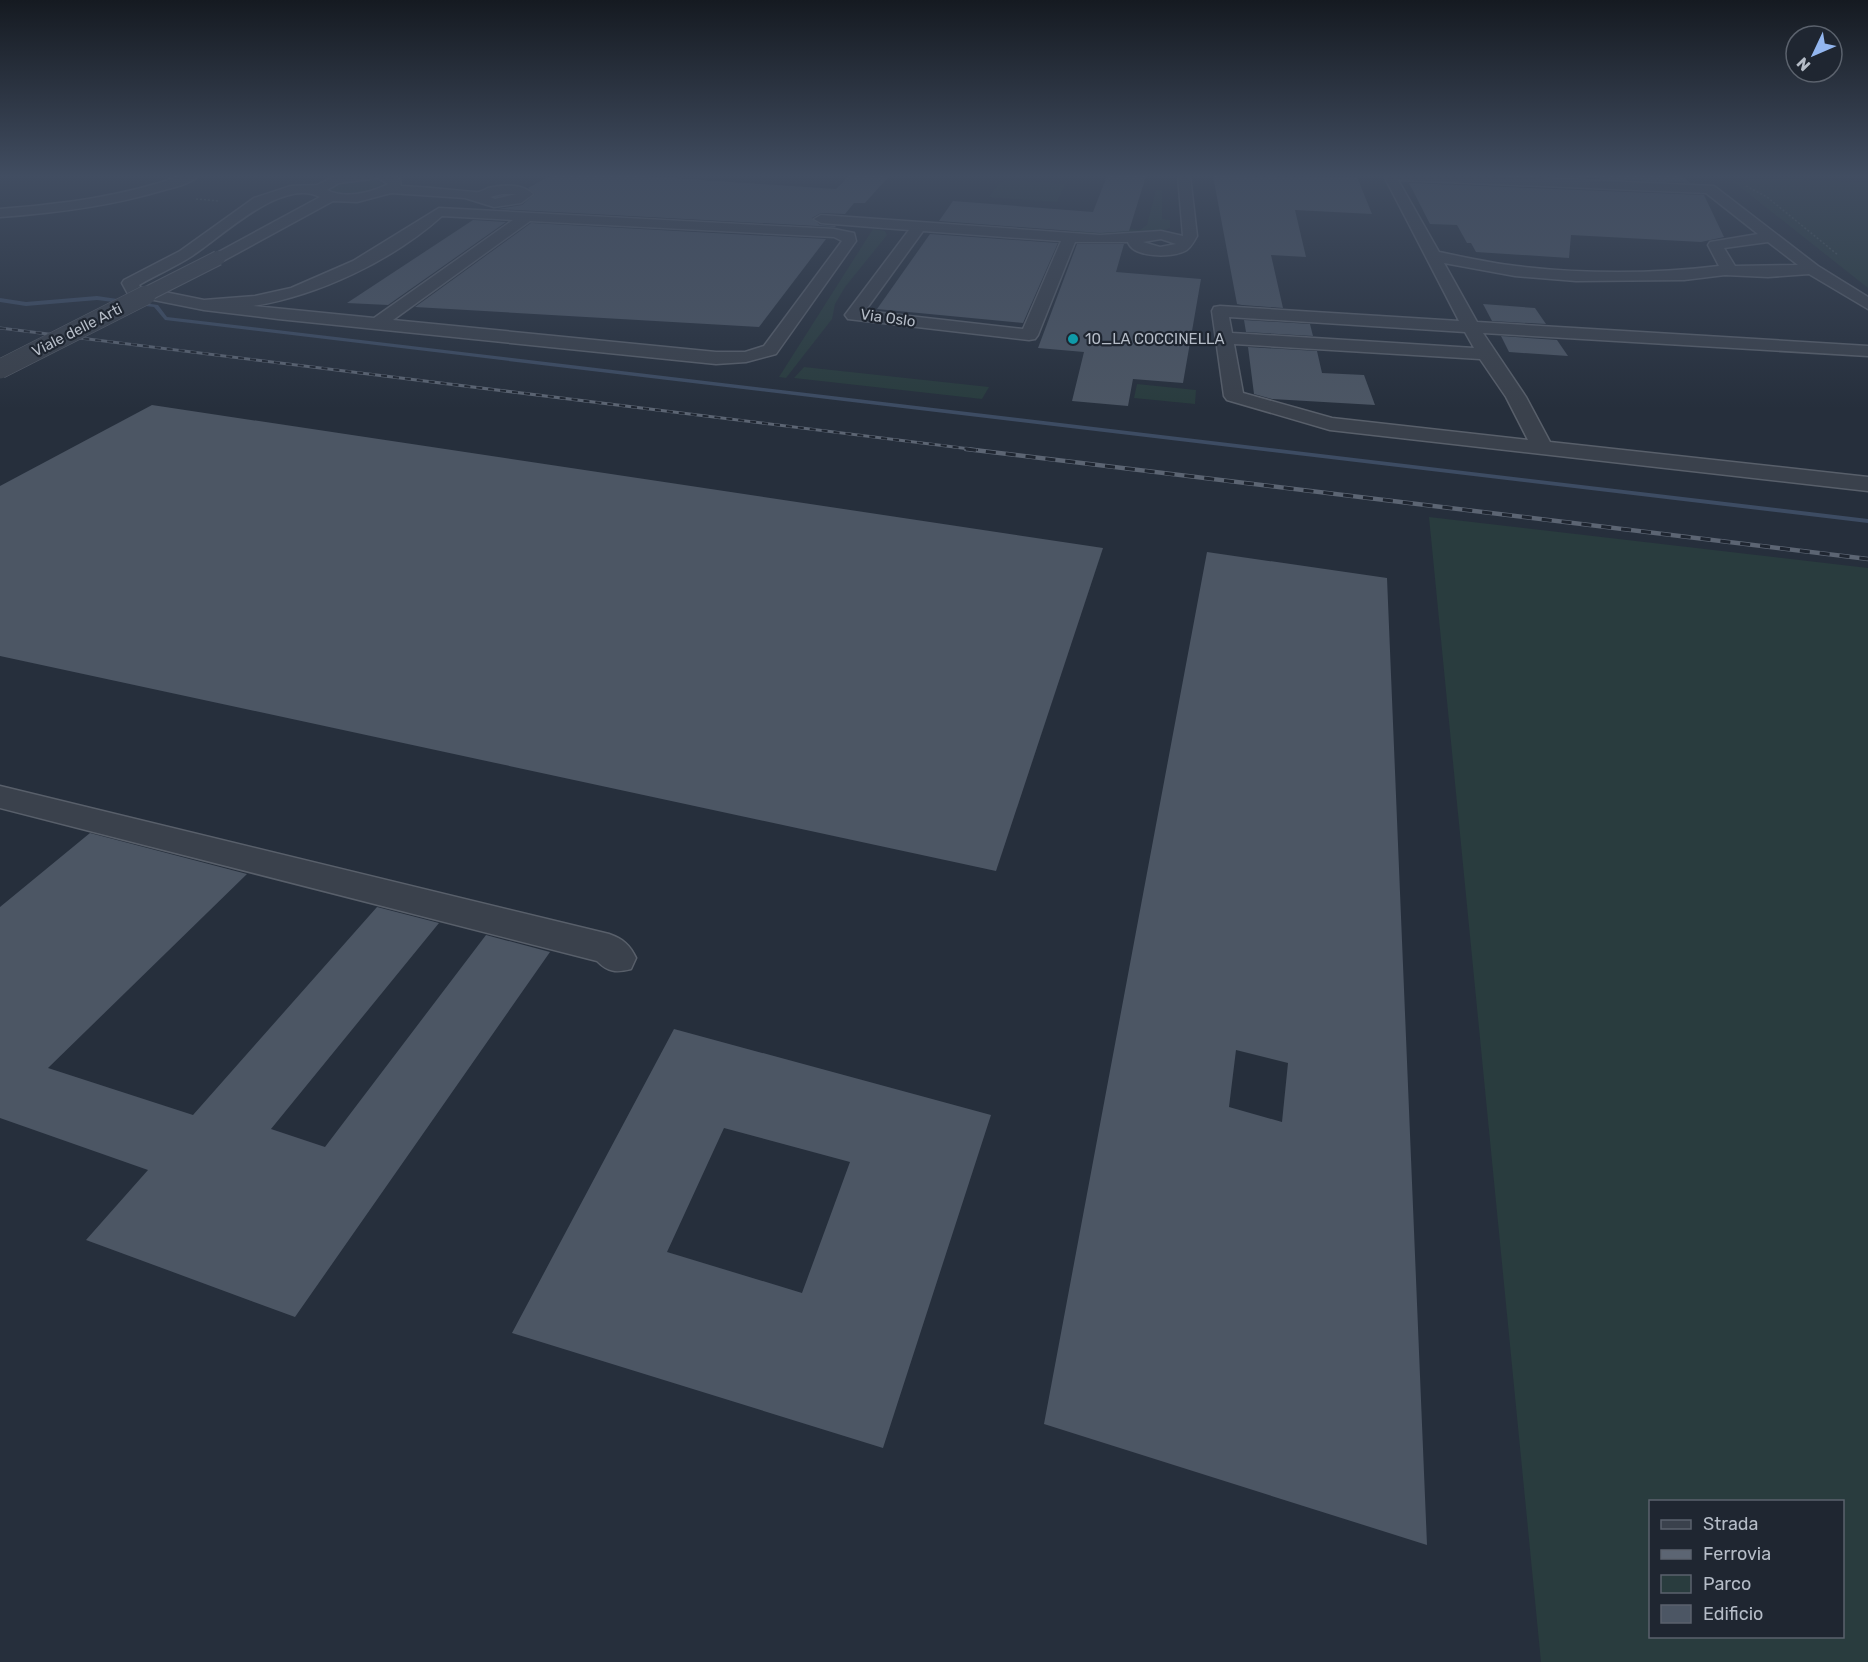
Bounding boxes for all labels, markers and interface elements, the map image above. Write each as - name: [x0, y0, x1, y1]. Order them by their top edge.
- north arrow: [1784, 24, 1844, 84]
- text: N: [1793, 53, 1814, 75]
- street label: Viale delle Arti: [29, 300, 125, 360]
- street label: Via Oslo: [859, 305, 917, 331]
- place label: 10_LA COCCINELLA: [1085, 330, 1225, 348]
- marker: 10_LA COCCINELLA: [1066, 332, 1080, 346]
- legend: [1649, 1500, 1844, 1638]
- text: Strada: [1703, 1513, 1759, 1535]
- text: Ferrovia: [1703, 1543, 1771, 1565]
- text: Parco: [1703, 1573, 1751, 1595]
- text: Edificio: [1703, 1603, 1763, 1625]

